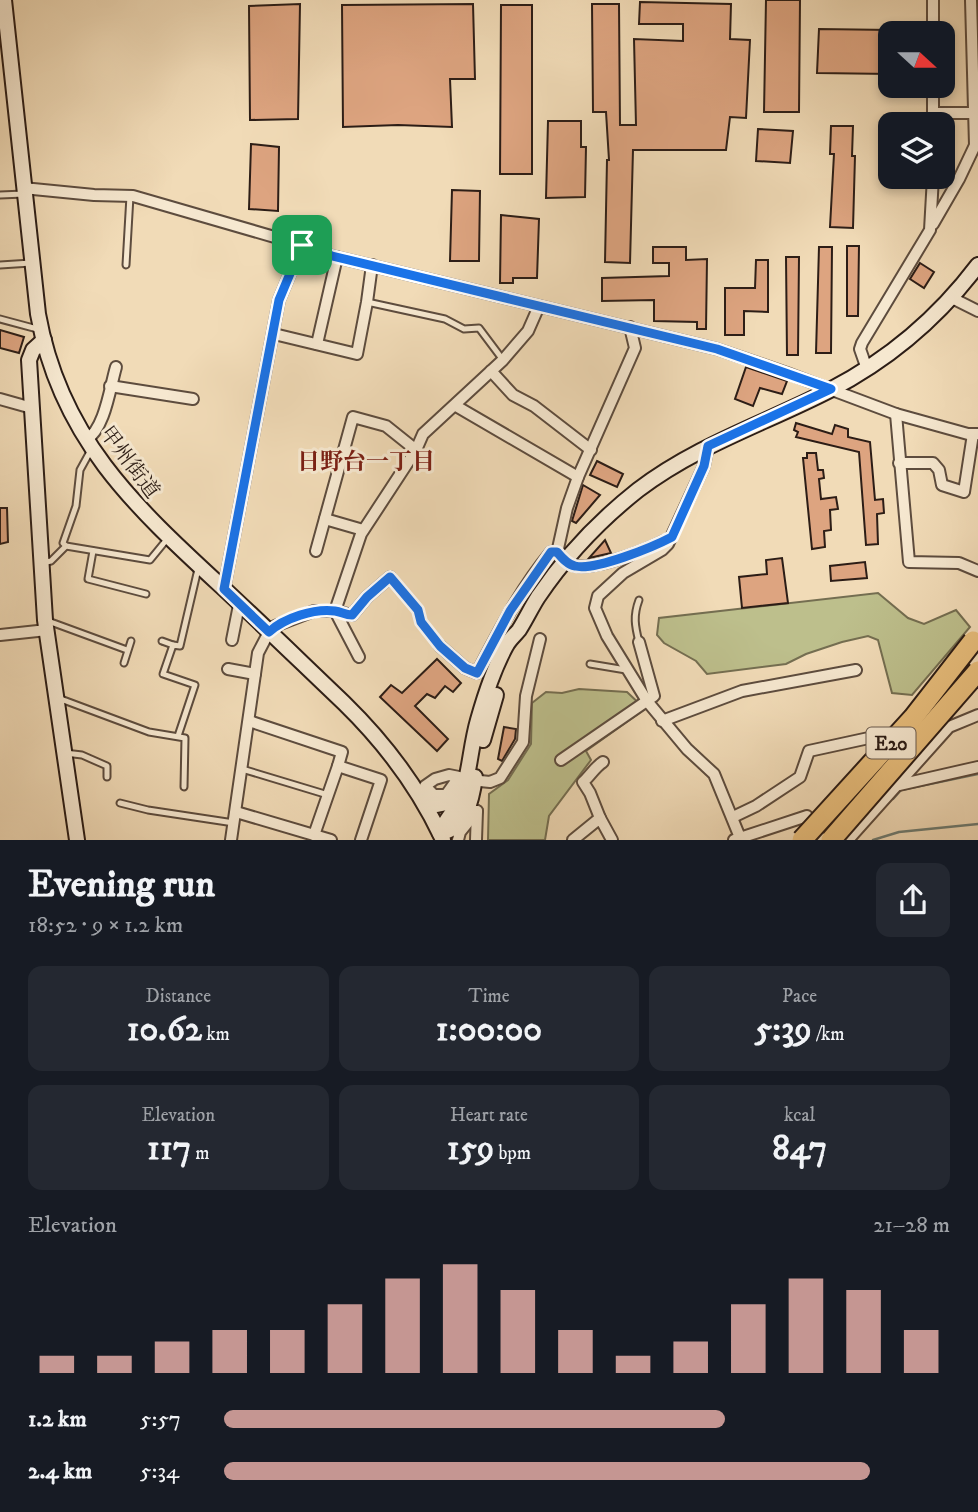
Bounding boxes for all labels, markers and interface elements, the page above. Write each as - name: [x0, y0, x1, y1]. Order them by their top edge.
- north arrow: [878, 21, 956, 98]
- map controls: [878, 21, 955, 189]
- button: layers: [878, 112, 955, 189]
- pin: [272, 215, 332, 275]
- icon: arrive: [283, 226, 321, 264]
- street label: 甲州街道: [94, 421, 165, 504]
- district label: 日野台一丁目: [297, 448, 435, 477]
- road number: E20: [866, 728, 916, 758]
- text: Evening run: [28, 861, 215, 909]
- button: share: [876, 863, 950, 937]
- text: 18:52 · 9 × 1.2 km: [28, 911, 183, 940]
- text: Distance: [146, 985, 211, 1008]
- text: Time: [468, 985, 510, 1008]
- text: Pace: [782, 985, 817, 1008]
- text: 10.62: [127, 1008, 202, 1052]
- text: 1:00:00: [436, 1008, 542, 1052]
- text: 5:39: [755, 1008, 812, 1052]
- text: km: [202, 1023, 230, 1046]
- text: /km: [812, 1023, 845, 1046]
- text: Elevation: [142, 1104, 215, 1127]
- text: Heart rate: [450, 1104, 528, 1127]
- text: kcal: [784, 1104, 815, 1127]
- text: 117: [147, 1127, 191, 1171]
- text: 159: [447, 1127, 494, 1171]
- text: 847: [772, 1127, 827, 1171]
- text: m: [191, 1142, 210, 1165]
- text: bpm: [494, 1142, 531, 1165]
- text: Elevation: [28, 1211, 117, 1240]
- text: 21–28 m: [873, 1211, 950, 1240]
- text: 1.2 km: [28, 1405, 87, 1434]
- text: 5:57: [140, 1405, 181, 1434]
- text: 2.4 km: [28, 1457, 92, 1486]
- text: 5:34: [140, 1457, 179, 1486]

